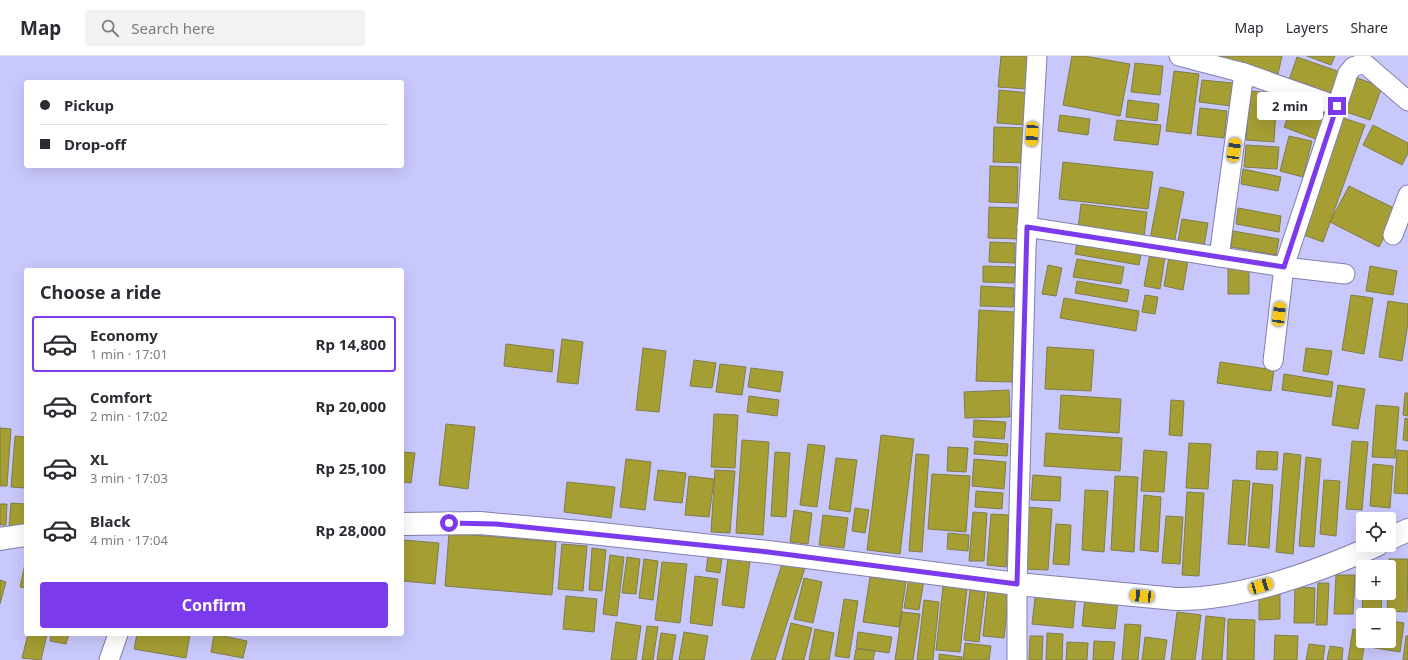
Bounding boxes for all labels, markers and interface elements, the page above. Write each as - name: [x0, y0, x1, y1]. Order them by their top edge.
- search box: [85, 10, 365, 46]
- text: Map: [20, 15, 61, 41]
- icon: search: [99, 17, 121, 39]
- text: Search here: [131, 18, 215, 38]
- text: Map: [1235, 18, 1264, 37]
- text: Layers: [1286, 18, 1328, 37]
- text: Share: [1350, 18, 1388, 37]
- callout: 2 min: [1257, 92, 1323, 120]
- text: Pickup: [64, 95, 114, 115]
- text: 2 min: [1272, 97, 1308, 115]
- route end: [1328, 97, 1346, 115]
- car: [1025, 122, 1039, 146]
- text: Drop-off: [64, 134, 126, 154]
- car: [1226, 137, 1242, 163]
- text: Choose a ride: [40, 280, 161, 304]
- car: [1272, 301, 1286, 327]
- text: Economy: [90, 325, 158, 345]
- icon: car: [42, 326, 78, 362]
- text: Rp 14,800: [316, 334, 386, 354]
- text: 1 min · 17:01: [90, 345, 168, 363]
- text: Comfort: [90, 387, 152, 407]
- icon: car: [42, 388, 78, 424]
- text: Rp 20,000: [316, 396, 386, 416]
- text: 2 min · 17:02: [90, 407, 168, 425]
- text: XL: [90, 449, 108, 469]
- icon: car: [42, 450, 78, 486]
- text: Rp 25,100: [316, 458, 386, 478]
- text: 3 min · 17:03: [90, 469, 168, 487]
- text: Black: [90, 511, 130, 531]
- icon: car: [42, 512, 78, 548]
- map controls: [1356, 512, 1396, 648]
- button: locate: [1356, 512, 1396, 552]
- route start: [440, 514, 458, 532]
- text: Rp 28,000: [316, 520, 386, 540]
- text: 4 min · 17:04: [90, 531, 168, 549]
- button: +: [1356, 560, 1396, 600]
- car: [1248, 577, 1274, 595]
- button: Confirm: [40, 582, 388, 628]
- car: [1130, 589, 1154, 603]
- button: −: [1356, 608, 1396, 648]

